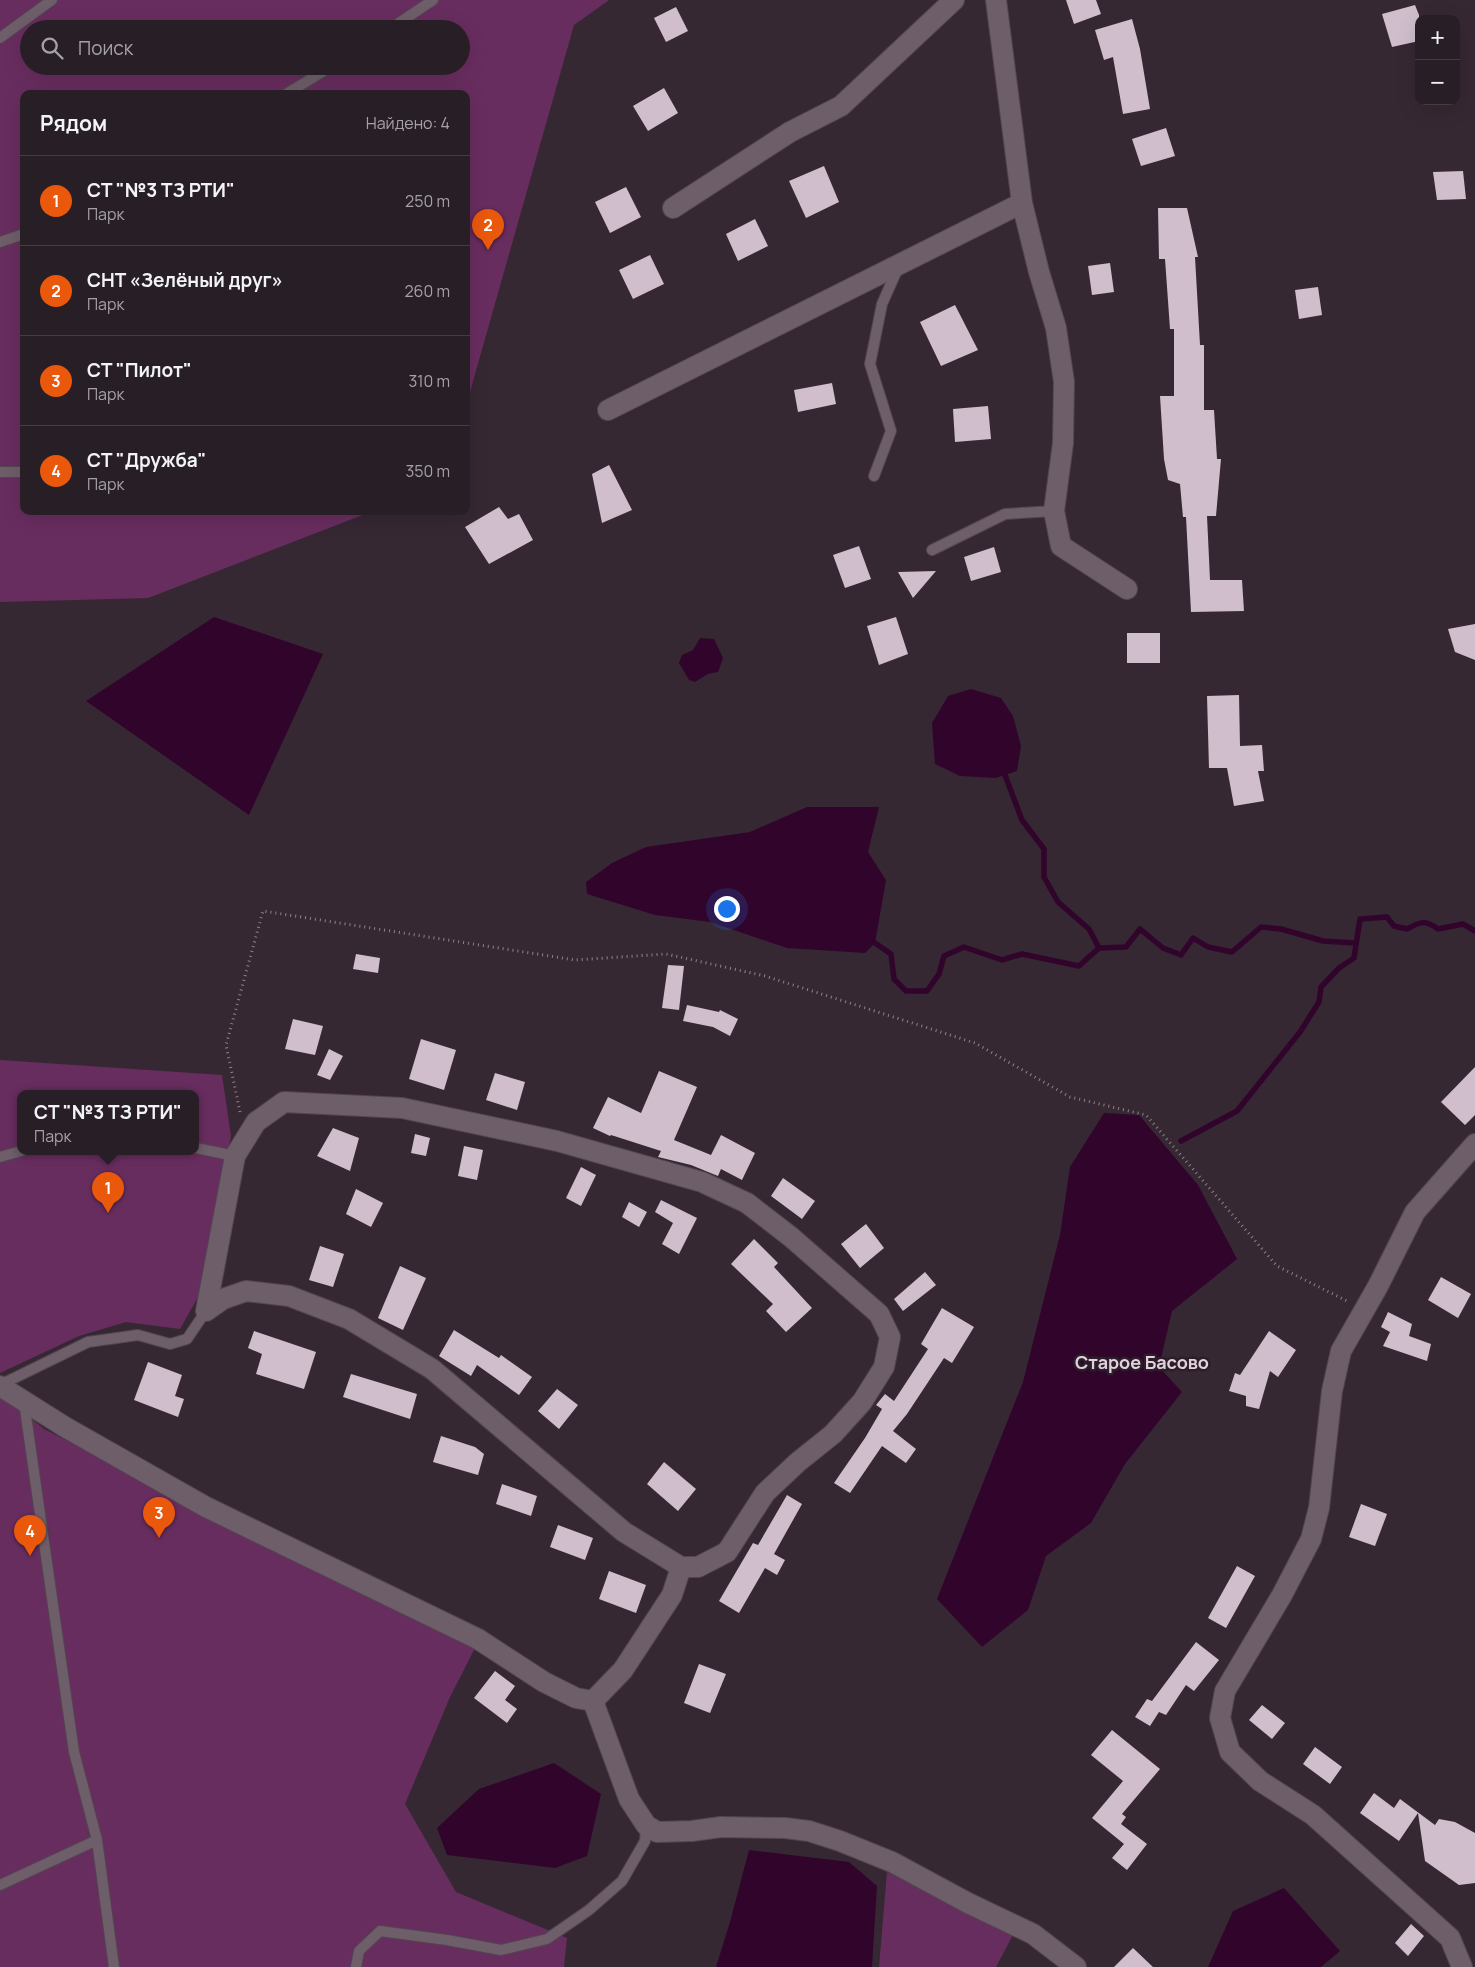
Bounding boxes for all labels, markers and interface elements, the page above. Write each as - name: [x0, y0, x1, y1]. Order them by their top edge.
- map controls: [1415, 15, 1460, 105]
- button: +: [1415, 15, 1460, 60]
- search box: [20, 20, 470, 75]
- icon: search: [38, 34, 66, 62]
- text: Поиск: [78, 35, 133, 61]
- button: −: [1415, 60, 1460, 105]
- text: Рядом: [40, 109, 107, 137]
- text: Найдено: 4: [366, 112, 450, 134]
- text: СТ "№3 ТЗ РТИ": [87, 177, 235, 203]
- text: 1: [52, 190, 60, 212]
- text: 250 m: [405, 190, 450, 212]
- text: Парк: [87, 203, 124, 225]
- pin: 2: [472, 209, 504, 250]
- text: СНТ «Зелёный друг»: [87, 267, 283, 293]
- text: 2: [51, 280, 61, 302]
- text: 260 m: [404, 280, 450, 302]
- text: Парк: [87, 293, 124, 315]
- text: СТ "Пилот": [87, 357, 192, 383]
- text: 3: [51, 370, 61, 392]
- text: 310 m: [408, 370, 450, 392]
- text: Парк: [87, 383, 124, 405]
- text: СТ "Дружба": [87, 447, 206, 473]
- text: 4: [51, 460, 61, 482]
- text: 350 m: [405, 460, 450, 482]
- text: Парк: [87, 473, 124, 495]
- your location: [714, 896, 740, 922]
- popup: [17, 1090, 199, 1155]
- text: СТ "№3 ТЗ РТИ": [34, 1099, 182, 1125]
- text: Парк: [34, 1125, 71, 1147]
- pin: 1: [92, 1172, 124, 1213]
- district label: Старое Басово: [1075, 1350, 1209, 1374]
- pin: 3: [143, 1497, 175, 1538]
- pin: 4: [14, 1515, 46, 1556]

